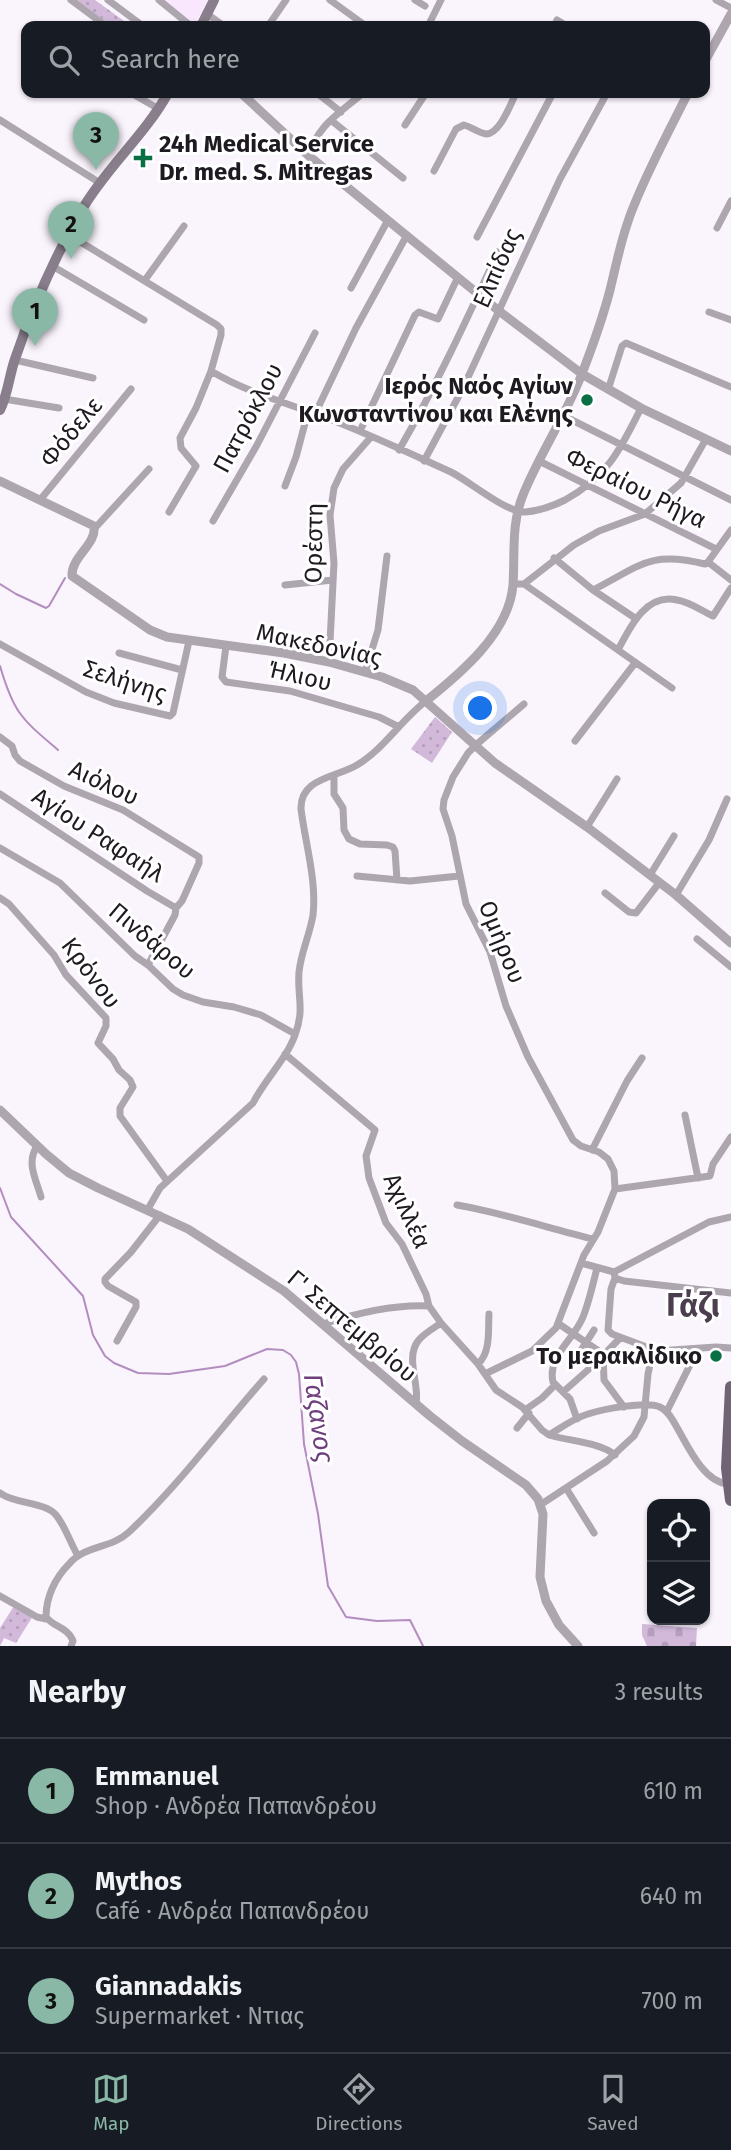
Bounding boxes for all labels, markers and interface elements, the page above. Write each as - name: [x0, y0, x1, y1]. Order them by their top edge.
- search box: [21, 21, 710, 98]
- icon: search: [45, 41, 83, 79]
- text: Search here: [101, 44, 240, 75]
- pin: 3: [73, 112, 119, 170]
- place label: 24h Medical Service Dr. med. S. Mitregas: [159, 130, 374, 186]
- marker: 24h Medical Service Dr. med. S. Mitregas: [133, 148, 153, 168]
- pin: 2: [48, 201, 94, 259]
- street label: Ελπίδας: [467, 224, 527, 312]
- pin: 1: [12, 288, 58, 346]
- street label: Πατρόκλου: [207, 358, 289, 478]
- place label: Ιερός Ναός Αγίων Κωνσταντίνου και Ελένης: [298, 372, 574, 428]
- street label: Φόδελε: [34, 392, 108, 472]
- marker: Ιερός Ναός Αγίων Κωνσταντίνου και Ελένης: [579, 392, 595, 408]
- street label: Φεραίου Ρήγα: [561, 442, 711, 534]
- street label: Ορέστη: [299, 502, 329, 584]
- street label: Μακεδονίας: [254, 618, 384, 672]
- street label: Σελήνης: [80, 654, 170, 708]
- street label: Ήλιου: [265, 655, 335, 697]
- your location: [463, 691, 497, 725]
- street label: Αιόλου: [65, 755, 143, 811]
- street label: Αγίου Ραφαήλ: [27, 782, 170, 889]
- street label: Πινδάρου: [103, 897, 201, 985]
- street label: Ομήρου: [473, 897, 531, 987]
- street label: Κρόνου: [55, 932, 127, 1014]
- street label: Αχιλλέα: [377, 1169, 437, 1253]
- street label: Γ' Σεπτεμβρίου: [282, 1264, 422, 1388]
- district label: Γάζι: [666, 1286, 720, 1324]
- place label: Το μερακλίδικο: [536, 1342, 702, 1370]
- marker: Το μερακλίδικο: [708, 1348, 724, 1364]
- water label: Γαζανος: [297, 1372, 340, 1466]
- map controls: [647, 1499, 710, 1625]
- button: locate: [647, 1499, 710, 1562]
- button: layers: [647, 1562, 710, 1625]
- text: Nearby: [28, 1674, 126, 1710]
- text: 3 results: [615, 1678, 703, 1706]
- text: Emmanuel: [95, 1761, 219, 1792]
- text: 1: [46, 1777, 56, 1805]
- text: 610 m: [643, 1777, 703, 1805]
- text: Shop · Ανδρέα Παπανδρέου: [95, 1792, 377, 1820]
- text: Mythos: [95, 1866, 182, 1897]
- text: 2: [45, 1882, 57, 1910]
- text: 640 m: [640, 1882, 703, 1910]
- text: Café · Ανδρέα Παπανδρέου: [95, 1897, 369, 1925]
- text: Giannadakis: [95, 1971, 242, 2002]
- text: 3: [45, 1987, 57, 2015]
- text: 700 m: [642, 1987, 703, 2015]
- text: Supermarket · Ντιας: [95, 2002, 304, 2030]
- tab: Map: [92, 2070, 130, 2135]
- tab: Directions: [315, 2070, 402, 2135]
- tab: Saved: [587, 2070, 639, 2135]

